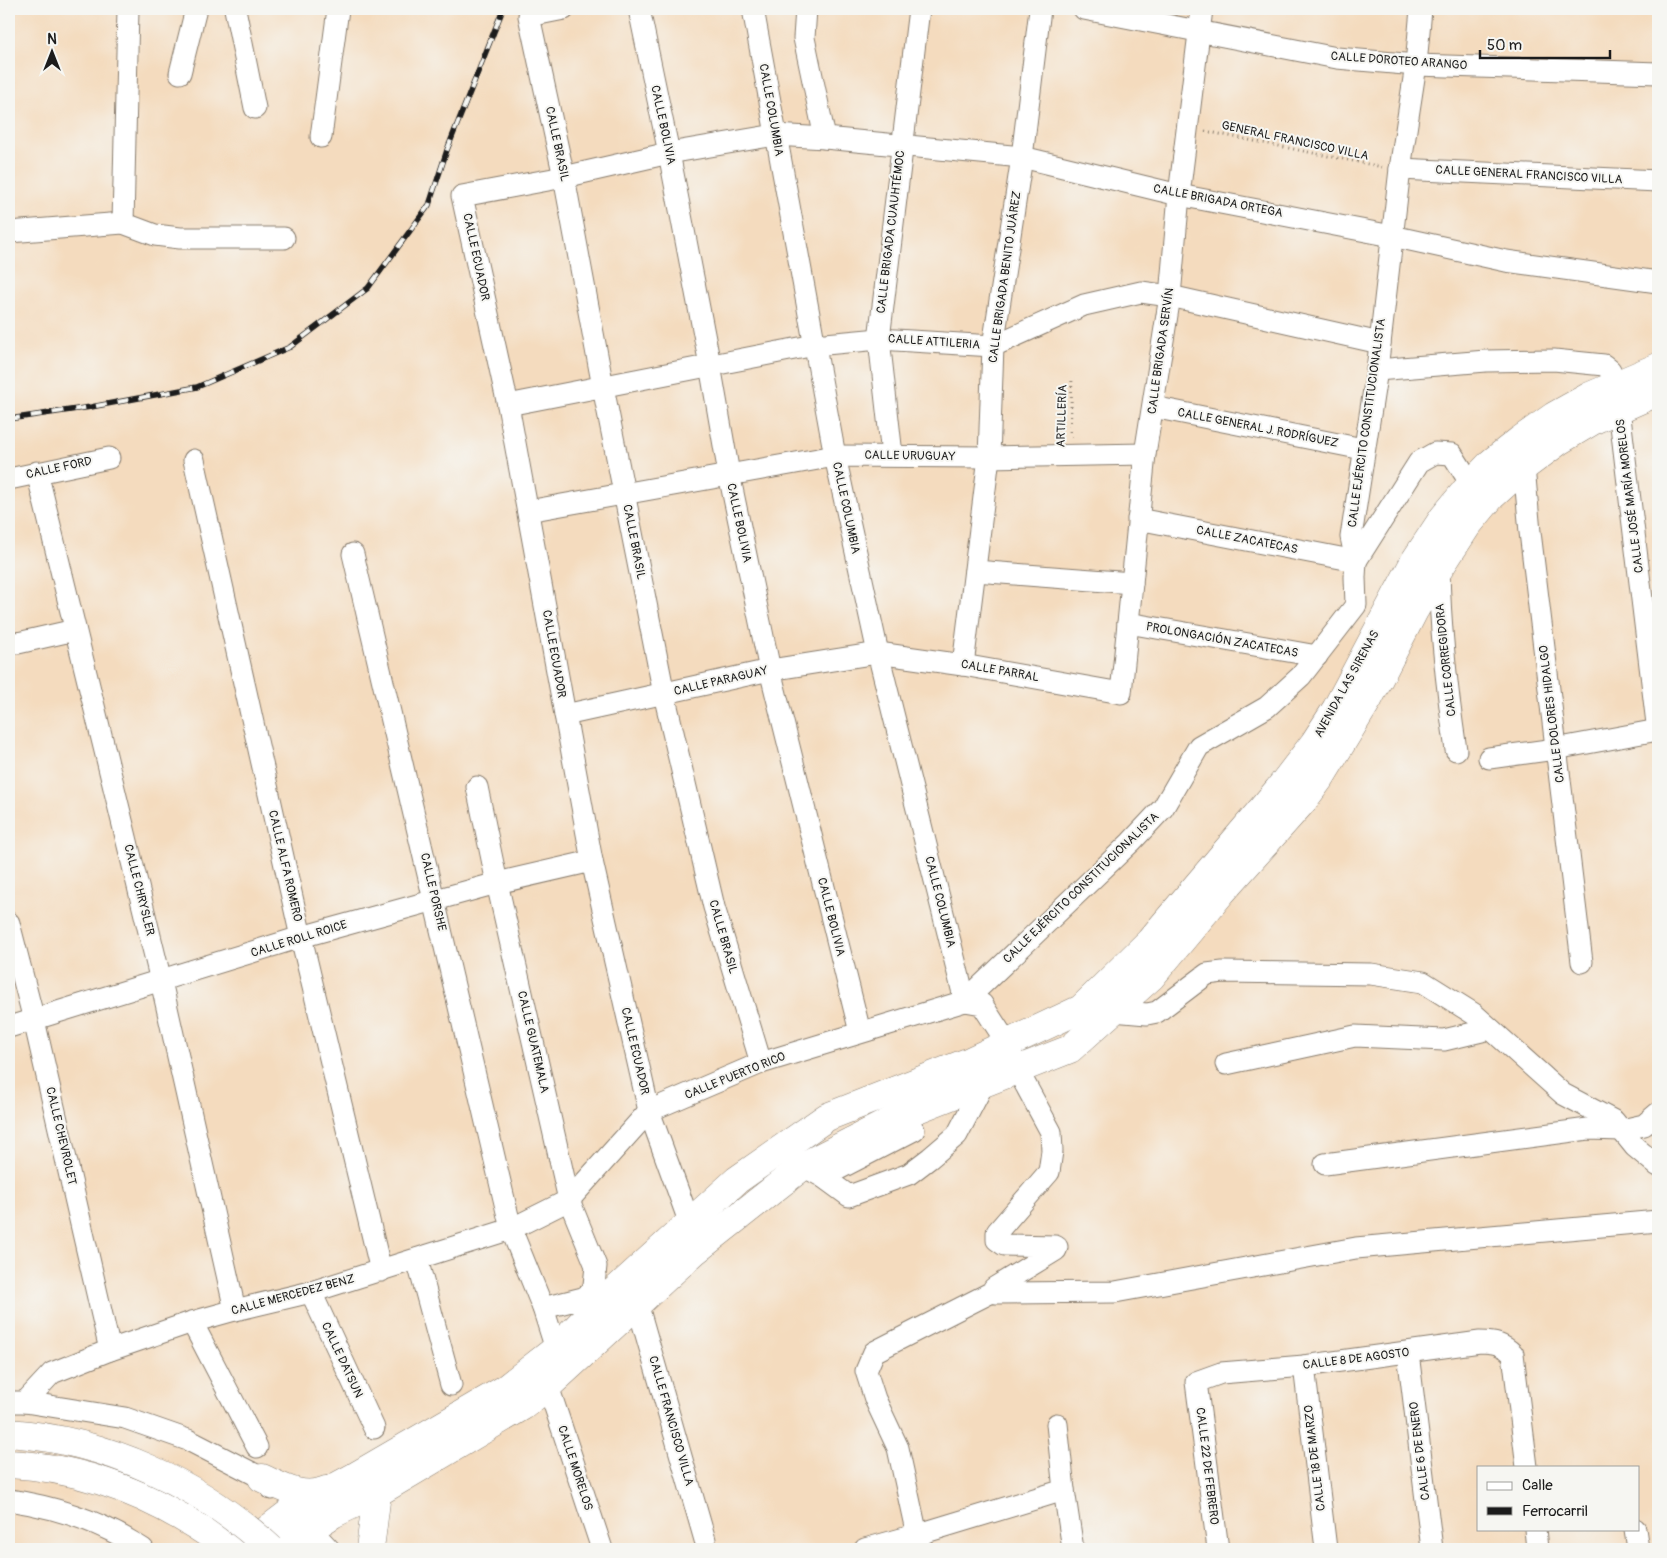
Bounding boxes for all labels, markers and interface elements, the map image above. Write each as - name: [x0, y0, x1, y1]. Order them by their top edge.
- north arrow: [28, 28, 78, 78]
- scale bar: [1480, 28, 1610, 60]
- text: N: [47, 31, 57, 48]
- text: 50 m: [1487, 36, 1522, 55]
- street label: CALLE DOROTEO ARANGO: [1330, 49, 1468, 73]
- street label: CALLE COLUMBIA: [756, 63, 787, 158]
- street label: CALLE BOLIVIA: [647, 84, 679, 166]
- street label: CALLE BRASIL: [542, 105, 572, 183]
- street label: GENERAL FRANCISCO VILLA: [1220, 118, 1370, 164]
- street label: CALLE BRIGADA CUAUHTÉMOC: [873, 150, 908, 314]
- street label: CALLE GENERAL FRANCISCO VILLA: [1435, 163, 1623, 187]
- street label: CALLE BRIGADA ORTEGA: [1152, 181, 1284, 221]
- street label: CALLE BRIGADA BENITO JUÁREZ: [985, 190, 1024, 364]
- street label: CALLE ECUADOR: [459, 212, 493, 302]
- street label: CALLE BRIGADA SERVÍN: [1144, 287, 1177, 415]
- street label: CALLE EJÉRCITO CONSTITUCIONALISTA: [1344, 317, 1389, 528]
- street label: CALLE ATTILERIA: [887, 331, 981, 353]
- street label: ARTILLERÍA: [1052, 384, 1071, 448]
- street label: CALLE GENERAL J. RODRÍGUEZ: [1176, 404, 1340, 451]
- street label: CALLE JOSÉ MARÍA MORELOS: [1612, 418, 1647, 574]
- street label: CALLE URUGUAY: [864, 448, 956, 464]
- street label: CALLE FORD: [25, 454, 94, 482]
- street label: CALLE COLUMBIA: [829, 461, 863, 555]
- street label: CALLE BOLIVIA: [723, 482, 755, 564]
- street label: CALLE BRASIL: [619, 503, 649, 581]
- street label: CALLE ZACATECAS: [1195, 523, 1299, 557]
- street label: CALLE CORREGIDORA: [1433, 603, 1459, 717]
- street label: CALLE ECUADOR: [539, 609, 569, 699]
- street label: PROLONGACIÓN ZACATECAS: [1145, 618, 1299, 661]
- street label: AVENIDA LAS SIRENAS: [1311, 628, 1383, 740]
- street label: CALLE DOLORES HIDALGO: [1536, 644, 1568, 784]
- street label: CALLE PARRAL: [960, 657, 1040, 685]
- street label: CALLE PARAGUAY: [673, 663, 770, 699]
- street label: CALLE ALFA ROMERO: [265, 809, 305, 923]
- street label: CALLE EJÉRCITO CONSTITUCIONALISTA: [999, 809, 1162, 967]
- street label: CALLE CHRYSLER: [120, 843, 158, 937]
- street label: CALLE PORSHE: [417, 852, 449, 932]
- street label: CALLE COLUMBIA: [921, 855, 959, 949]
- street label: CALLE BOLIVIA: [814, 876, 848, 958]
- street label: CALLE BRASIL: [705, 898, 741, 976]
- street label: CALLE ROLL ROICE: [249, 917, 349, 961]
- street label: CALLE GUATEMALA: [514, 990, 552, 1095]
- street label: CALLE ECUADOR: [618, 1006, 652, 1096]
- street label: CALLE PUERTO RICO: [683, 1049, 788, 1103]
- street label: CALLE CHEVROLET: [42, 1085, 80, 1187]
- street label: CALLE MERCEDEZ BENZ: [230, 1271, 356, 1319]
- street label: CALLE DATSUN: [318, 1320, 366, 1400]
- street label: CALLE 8 DE AGOSTO: [1302, 1345, 1411, 1373]
- street label: CALLE FRANCISCO VILLA: [645, 1354, 697, 1488]
- street label: CALLE 6 DE ENERO: [1406, 1401, 1433, 1501]
- street label: CALLE 18 DE MARZO: [1301, 1404, 1329, 1512]
- street label: CALLE 22 DE FEBRERO: [1192, 1407, 1222, 1526]
- street label: CALLE MORELOS: [554, 1424, 596, 1512]
- legend: [1477, 1466, 1640, 1530]
- text: Calle: [1522, 1476, 1553, 1495]
- text: Ferrocarril: [1522, 1502, 1588, 1521]

